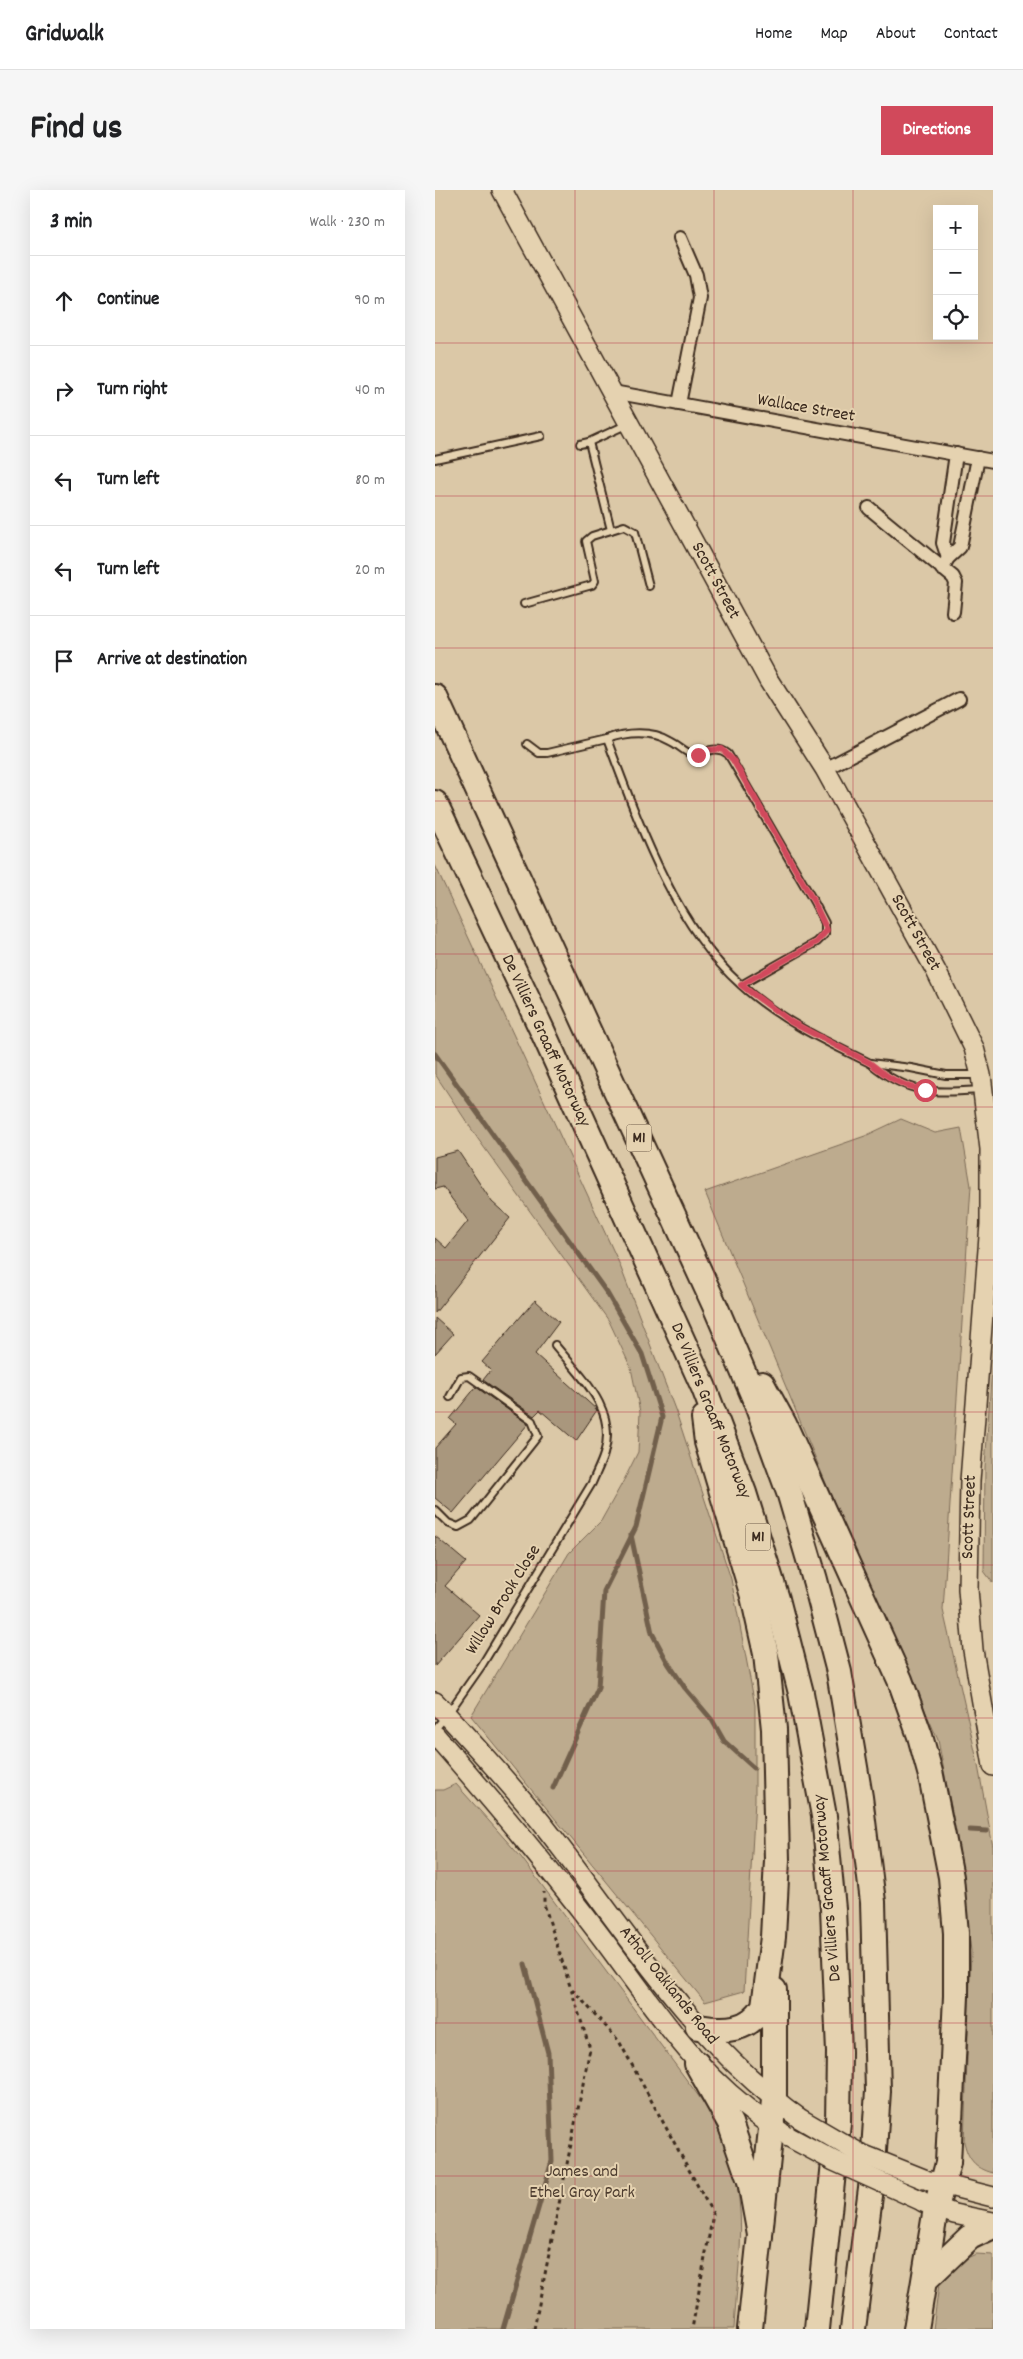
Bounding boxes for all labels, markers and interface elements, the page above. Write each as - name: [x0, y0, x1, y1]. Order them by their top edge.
- text: Gridwalk: [25, 18, 104, 52]
- text: Home: [755, 22, 792, 47]
- text: Map: [820, 22, 848, 47]
- text: About: [876, 22, 916, 47]
- text: Contact: [944, 22, 998, 47]
- text: Find us: [30, 105, 122, 155]
- button: Directions: [881, 106, 993, 155]
- map controls: [933, 205, 978, 340]
- button: +: [933, 205, 978, 250]
- text: 3 min: [50, 208, 92, 238]
- text: Walk · 230 m: [309, 211, 385, 234]
- button: −: [933, 250, 978, 295]
- icon: ahead: [50, 287, 78, 315]
- text: Continue: [97, 287, 159, 314]
- text: 90 m: [354, 289, 385, 312]
- button: locate: [933, 295, 978, 340]
- icon: right: [50, 377, 78, 405]
- text: Turn right: [97, 377, 168, 404]
- text: 40 m: [355, 379, 385, 402]
- street label: Wallace Street: [755, 388, 857, 430]
- icon: left: [50, 467, 78, 495]
- text: Turn left: [97, 467, 160, 494]
- text: 80 m: [355, 469, 385, 492]
- street label: Scott Street: [684, 538, 746, 624]
- icon: left: [50, 557, 78, 585]
- text: Turn left: [97, 557, 160, 584]
- text: 20 m: [355, 559, 385, 582]
- icon: arrive: [50, 647, 78, 675]
- text: Arrive at destination: [97, 647, 247, 674]
- route end: [687, 744, 710, 767]
- street label: Scott Street: [884, 890, 947, 976]
- street label: De Villiers Graaff Motorway: [494, 951, 596, 1132]
- route start: [914, 1079, 937, 1102]
- road number: M1: [627, 1124, 651, 1151]
- street label: De Villiers Graaff Motorway: [663, 1319, 757, 1503]
- street label: Scott Street: [956, 1474, 984, 1560]
- road number: M1: [745, 1524, 771, 1550]
- street label: Willow Brook Close: [460, 1540, 548, 1660]
- street label: De Villiers Graaff Motorway: [807, 1793, 849, 1983]
- street label: Atholl Oaklands Road: [612, 1921, 724, 2051]
- park label: James and Ethel Gray Park: [529, 2160, 635, 2206]

